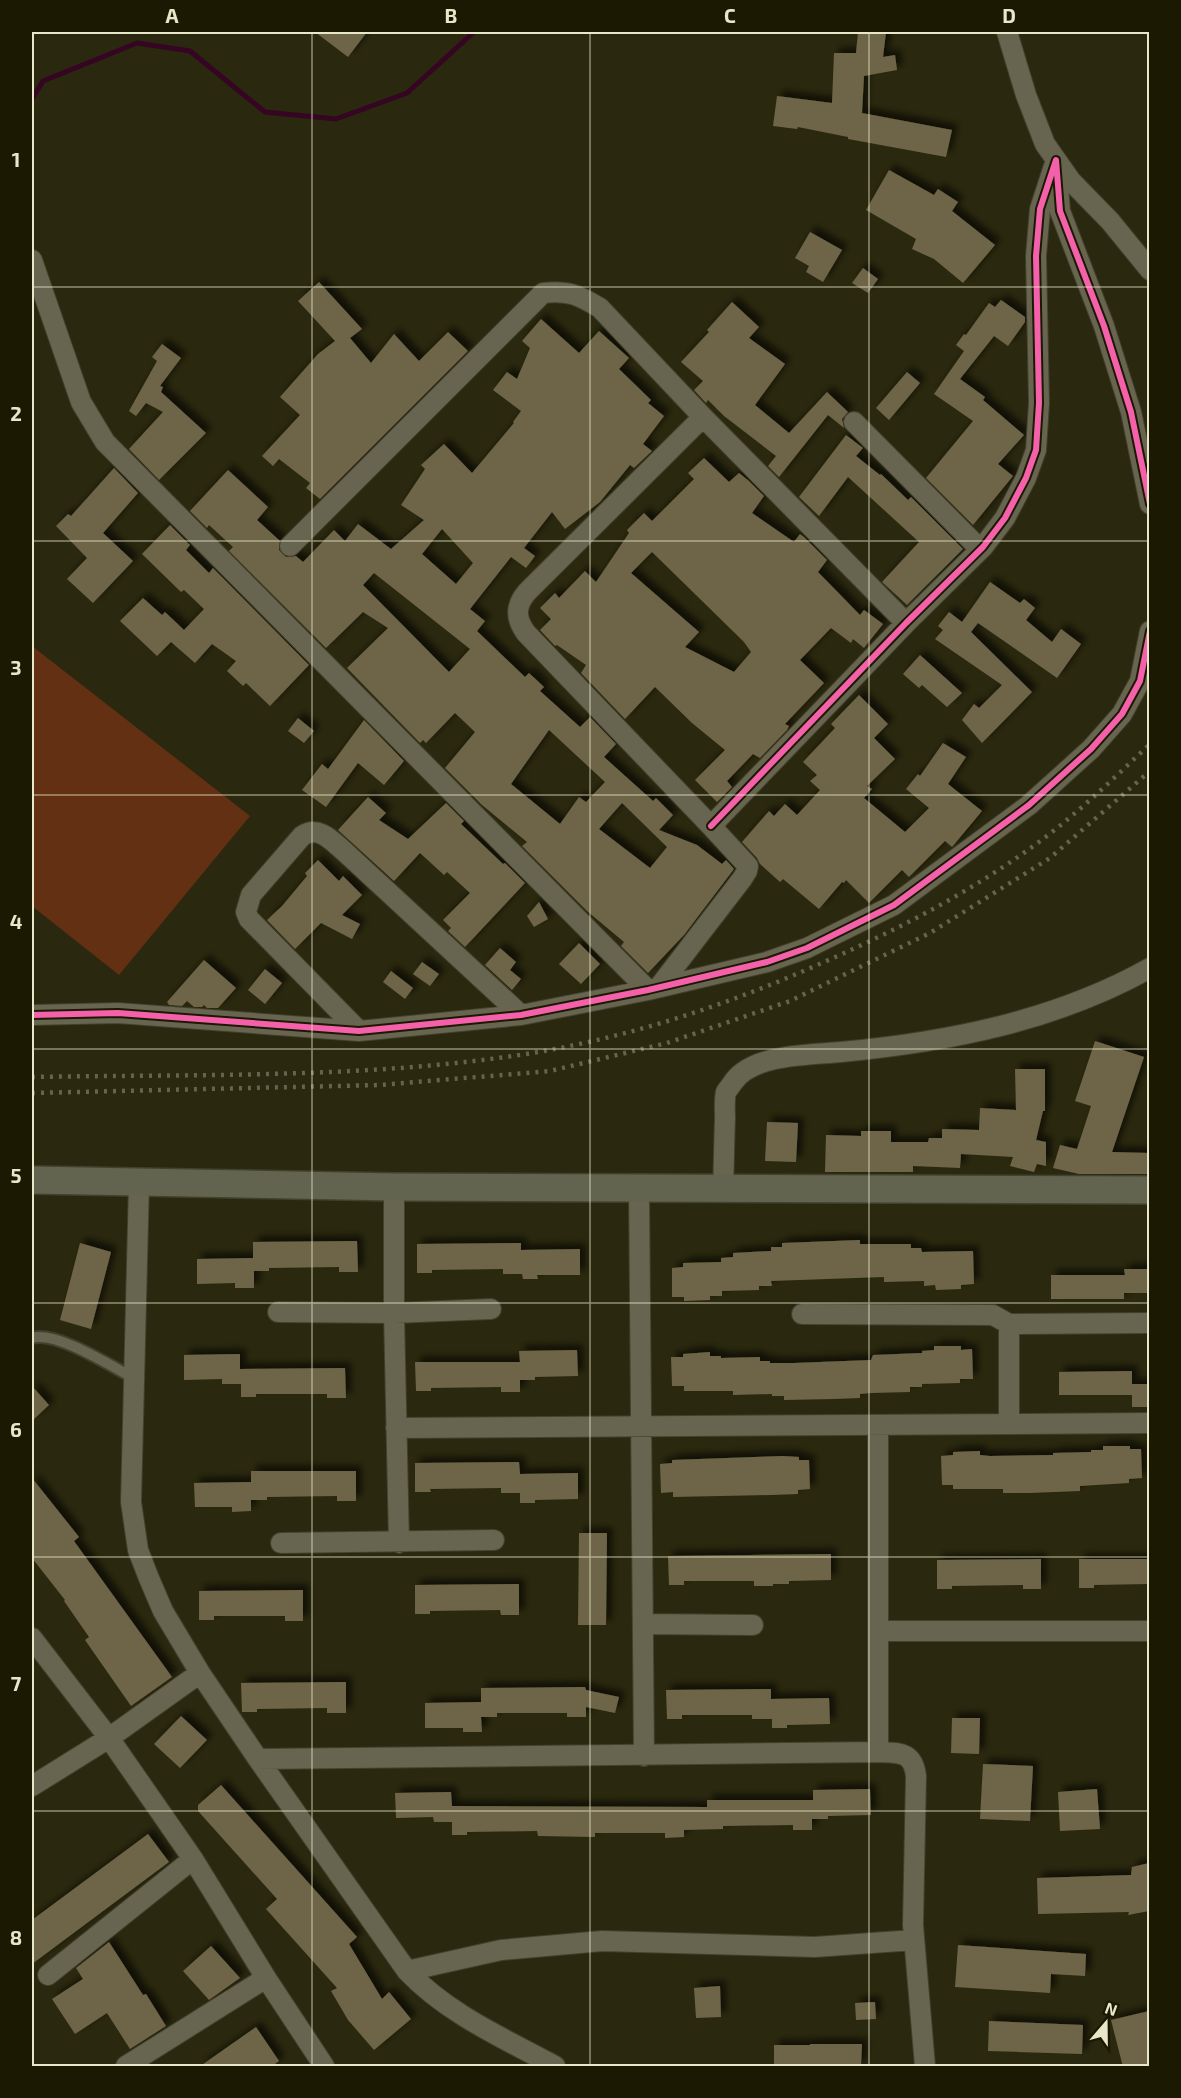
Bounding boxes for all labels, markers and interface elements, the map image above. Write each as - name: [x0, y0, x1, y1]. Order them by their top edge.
- text: A: [165, 3, 179, 27]
- text: B: [445, 3, 457, 27]
- text: C: [724, 3, 736, 27]
- text: D: [1002, 3, 1016, 27]
- text: 1: [12, 147, 20, 171]
- text: 2: [10, 401, 22, 425]
- text: 3: [10, 655, 22, 679]
- text: 4: [10, 909, 23, 933]
- text: 5: [10, 1163, 22, 1187]
- text: 6: [10, 1417, 22, 1441]
- text: 7: [11, 1671, 22, 1695]
- text: 8: [10, 1925, 22, 1949]
- north arrow: [1076, 1993, 1136, 2053]
- text: N: [1103, 1998, 1120, 2019]

